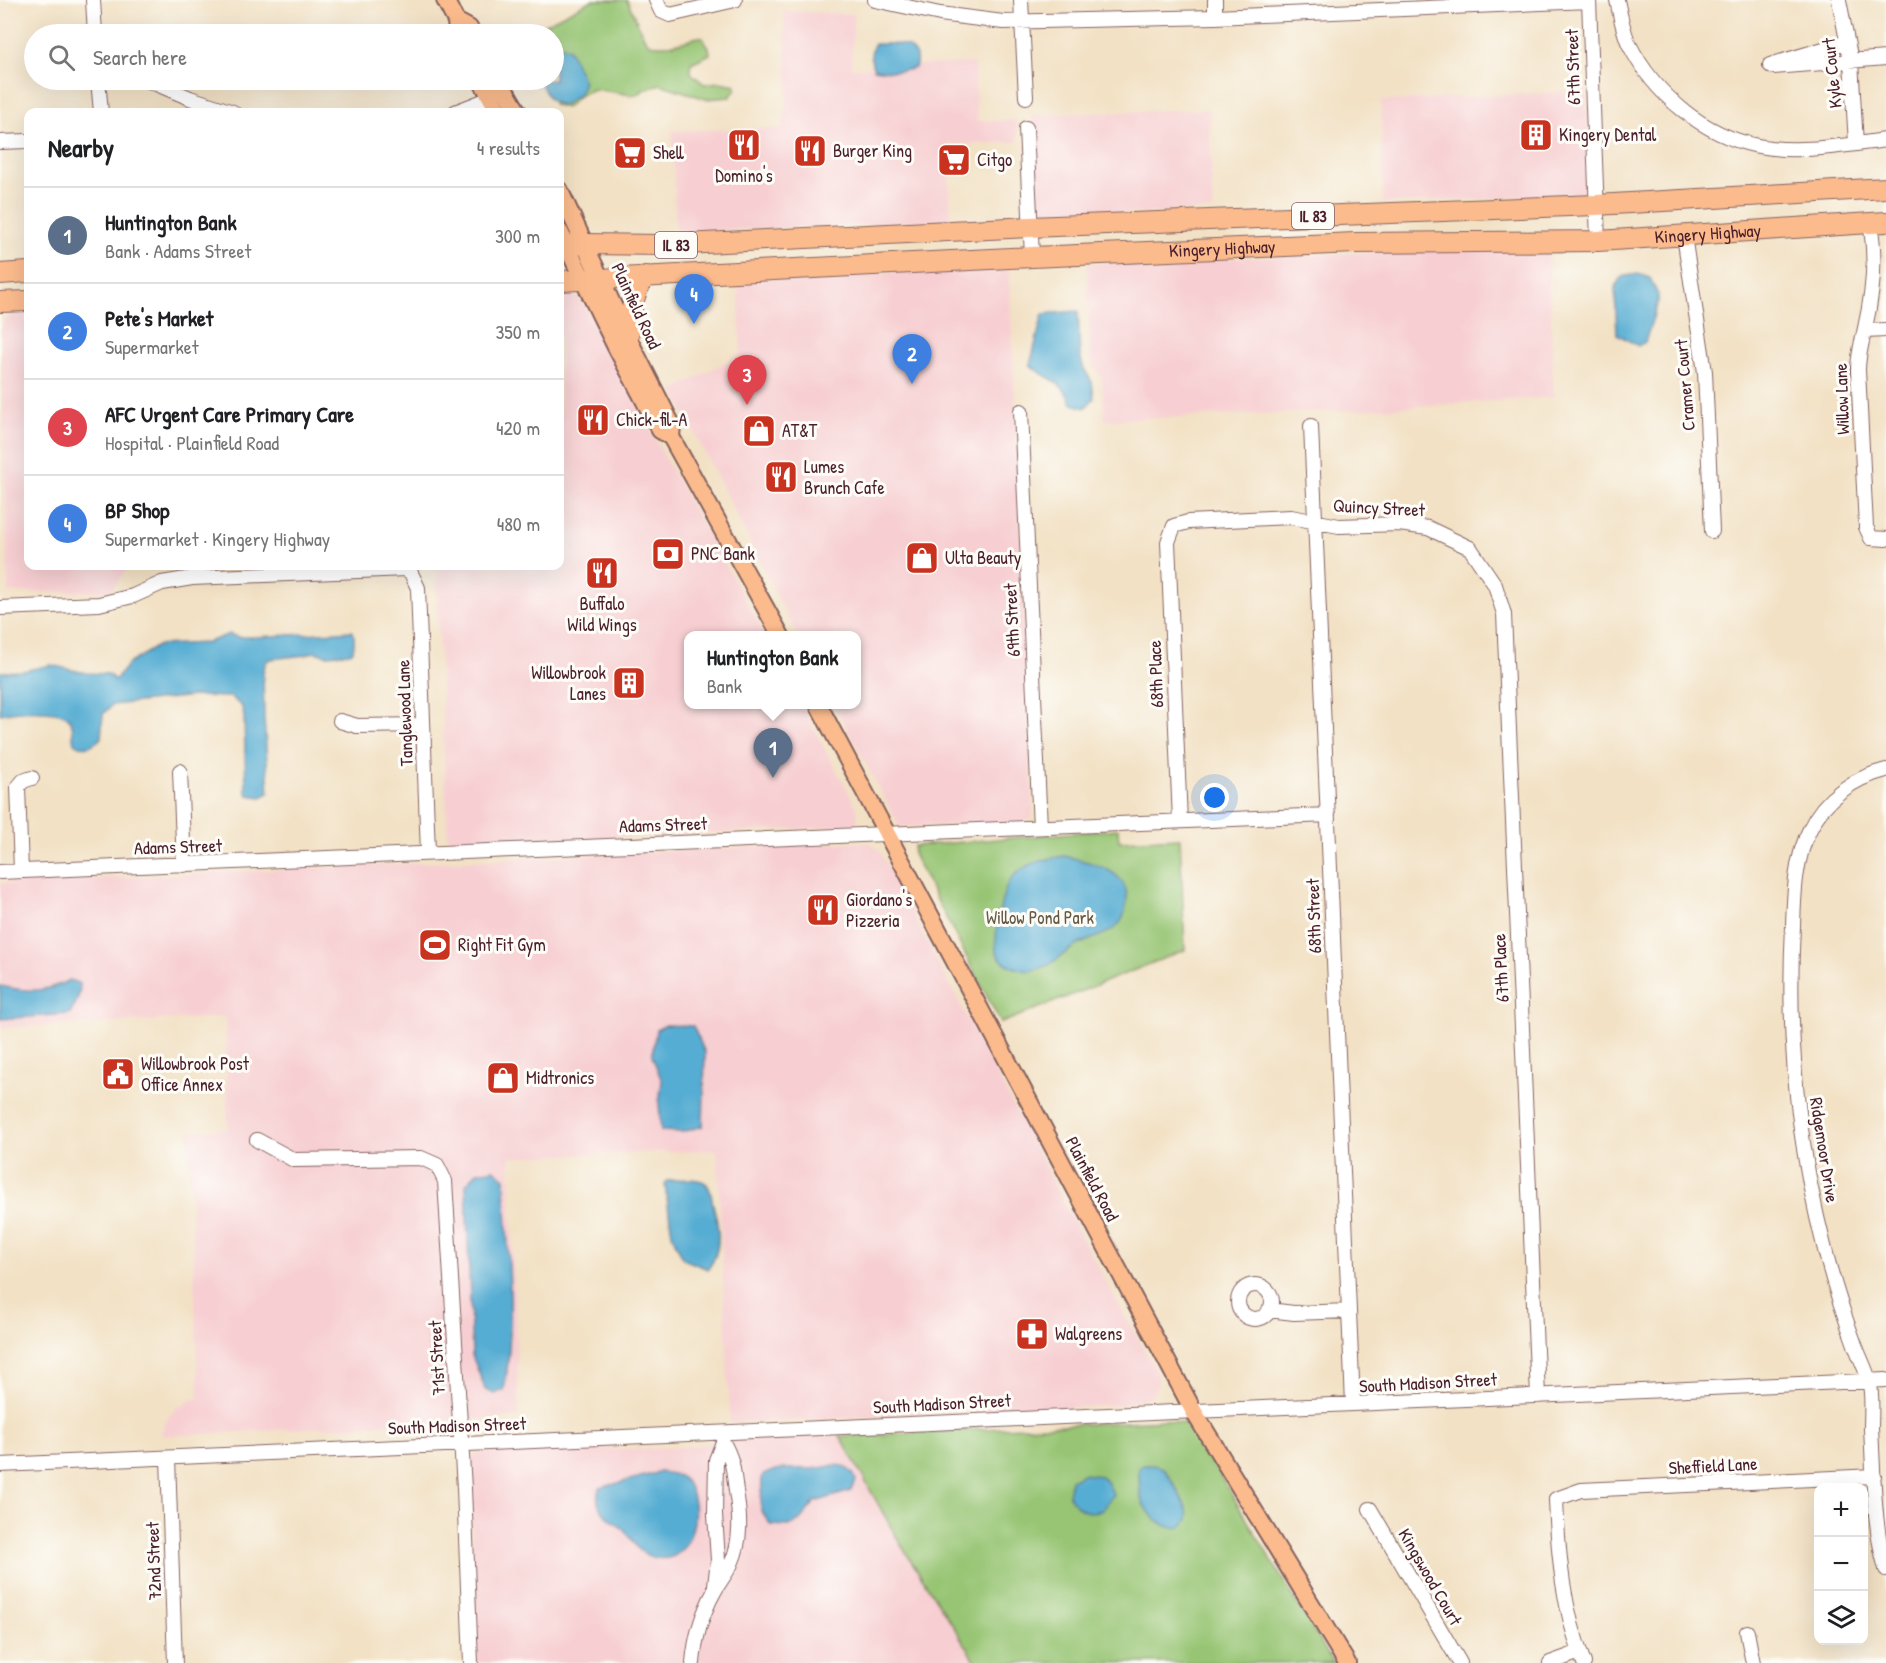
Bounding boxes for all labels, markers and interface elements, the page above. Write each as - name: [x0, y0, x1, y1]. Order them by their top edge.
- search box: [24, 24, 564, 90]
- street label: 67th Street: [1559, 28, 1586, 105]
- street label: Kyle Court: [1815, 36, 1848, 109]
- icon: search: [45, 41, 78, 74]
- text: Search here: [93, 42, 187, 72]
- building icon: Kingery Dental: [1518, 117, 1554, 153]
- place label: Kingery Dental: [1559, 122, 1657, 147]
- restaurant icon: Domino's: [726, 127, 762, 163]
- text: Nearby: [48, 130, 114, 165]
- restaurant icon: Burger King: [792, 133, 828, 169]
- text: 4 results: [477, 134, 540, 161]
- supermarket icon: Shell: [612, 135, 648, 171]
- place label: Burger King: [833, 138, 912, 163]
- place label: Shell: [653, 140, 684, 165]
- supermarket icon: Citgo: [936, 142, 972, 178]
- place label: Citgo: [977, 147, 1012, 172]
- place label: Domino's: [715, 163, 773, 188]
- road number: IL 83: [1292, 203, 1334, 229]
- text: Huntington Bank: [105, 207, 237, 237]
- street label: Kingery Highway: [1654, 217, 1762, 249]
- text: 1: [64, 222, 71, 249]
- text: 300 m: [495, 222, 540, 249]
- road number: IL 83: [655, 232, 697, 258]
- street label: Kingery Highway: [1168, 233, 1276, 263]
- text: Bank · Adams Street: [105, 237, 251, 264]
- street label: Plainfield Road: [606, 259, 667, 353]
- pin: 4: [674, 274, 714, 324]
- text: Pete's Market: [105, 303, 213, 333]
- text: 2: [63, 318, 72, 345]
- text: 350 m: [495, 318, 540, 345]
- text: Supermarket: [105, 333, 199, 360]
- pin: 2: [892, 334, 932, 384]
- street label: Cramer Court: [1668, 337, 1701, 432]
- pin: 3: [728, 356, 766, 405]
- street label: Willow Lane: [1828, 363, 1855, 435]
- text: AFC Urgent Care Primary Care: [105, 399, 354, 429]
- restaurant icon: Chick-fil-A: [575, 402, 611, 438]
- place label: Chick-fil-A: [616, 407, 687, 432]
- shop icon: AT&T: [741, 413, 777, 449]
- text: 3: [63, 414, 72, 441]
- text: 420 m: [496, 414, 540, 441]
- place label: AT&T: [782, 418, 818, 443]
- text: Hospital · Plainfield Road: [105, 429, 279, 456]
- place label: Lumes Brunch Cafe: [804, 454, 885, 500]
- restaurant icon: Lumes Brunch Cafe: [763, 459, 799, 495]
- street label: Quincy Street: [1333, 493, 1426, 522]
- text: BP Shop: [105, 495, 169, 525]
- text: 4: [64, 510, 71, 537]
- text: 480 m: [497, 510, 540, 537]
- text: Supermarket · Kingery Highway: [105, 525, 330, 552]
- bank icon: PNC Bank: [650, 536, 686, 572]
- shop icon: Ulta Beauty: [904, 540, 940, 576]
- place label: PNC Bank: [691, 541, 756, 566]
- place label: Ulta Beauty: [945, 545, 1022, 570]
- restaurant icon: Buffalo Wild Wings: [584, 555, 620, 591]
- street label: 69th Street: [997, 582, 1026, 657]
- place label: Buffalo Wild Wings: [567, 591, 637, 637]
- popup: [684, 631, 861, 709]
- street label: 68th Place: [1142, 640, 1169, 708]
- text: Huntington Bank: [707, 642, 838, 672]
- street label: Tanglewood Lane: [390, 659, 419, 767]
- place label: Willowbrook Lanes: [531, 660, 607, 706]
- building icon: Willowbrook Lanes: [611, 665, 647, 701]
- text: Bank: [707, 672, 742, 699]
- pin: 1: [754, 728, 792, 778]
- your location: [1200, 783, 1229, 812]
- street label: Adams Street: [619, 810, 708, 839]
- street label: Adams Street: [134, 832, 223, 861]
- street label: 68th Street: [1300, 877, 1327, 954]
- place label: Giordano's Pizzeria: [846, 887, 912, 933]
- restaurant icon: Giordano's Pizzeria: [805, 892, 841, 928]
- park label: Willow Pond Park: [986, 905, 1094, 930]
- sports icon: Right Fit Gym: [417, 927, 453, 963]
- place label: Right Fit Gym: [458, 932, 546, 957]
- street label: 67th Place: [1486, 933, 1515, 1003]
- place label: Willowbrook Post Office Annex: [141, 1051, 250, 1097]
- public building icon: Willowbrook Post Office Annex: [100, 1056, 136, 1092]
- shop icon: Midtronics: [485, 1060, 521, 1096]
- place label: Midtronics: [526, 1065, 594, 1090]
- street label: Ridgemoor Drive: [1804, 1096, 1845, 1204]
- street label: Plainfield Road: [1060, 1132, 1125, 1225]
- pharmacy icon: Walgreens: [1014, 1316, 1050, 1352]
- street label: 71st Street: [422, 1319, 451, 1396]
- place label: Walgreens: [1055, 1321, 1122, 1346]
- street label: South Madison Street: [1359, 1366, 1498, 1399]
- street label: South Madison Street: [873, 1387, 1012, 1420]
- street label: South Madison Street: [388, 1411, 527, 1440]
- street label: Sheffield Lane: [1668, 1451, 1758, 1480]
- map controls: [1814, 1483, 1868, 1645]
- button: +: [1814, 1483, 1868, 1537]
- street label: 72nd Street: [140, 1521, 167, 1601]
- street label: Kingswood Court: [1393, 1524, 1469, 1630]
- button: −: [1814, 1537, 1868, 1591]
- button: layers: [1814, 1591, 1868, 1645]

